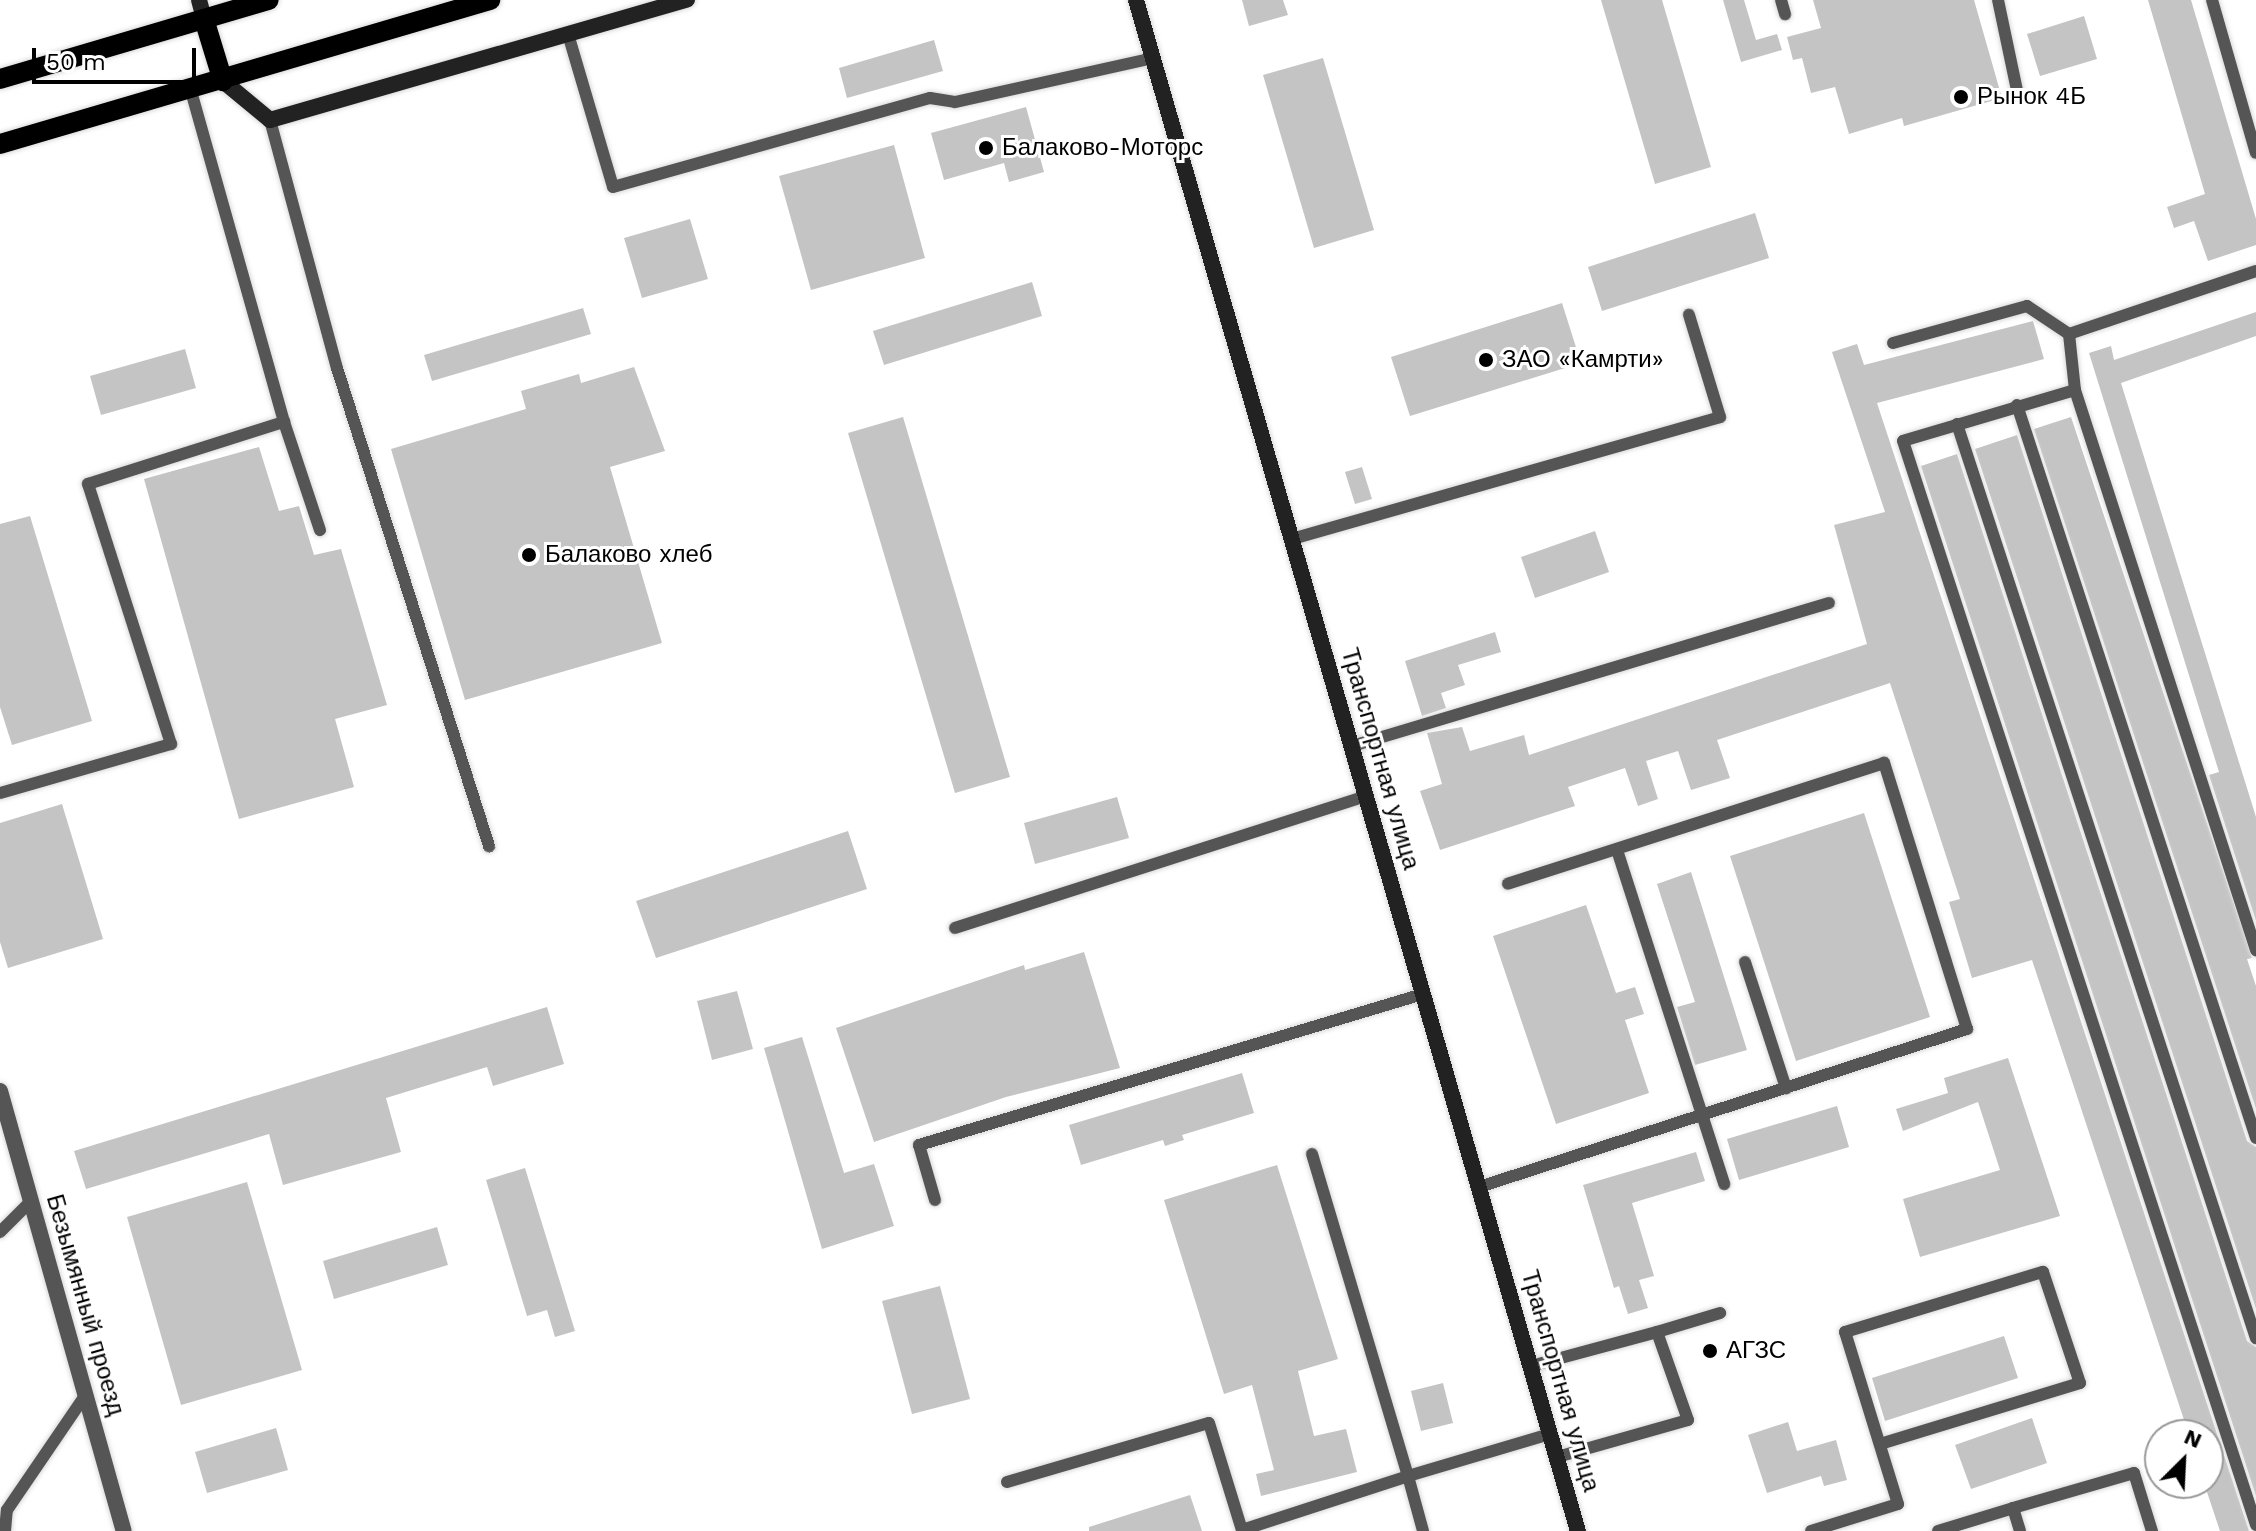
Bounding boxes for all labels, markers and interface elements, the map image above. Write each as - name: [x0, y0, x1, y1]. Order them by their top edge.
- scale bar: [36, 32, 200, 82]
- text: 50 m: [46, 48, 106, 76]
- place label: Рынок 4Б: [1977, 83, 2086, 111]
- marker: Рынок 4Б: [1952, 88, 1970, 106]
- place label: Балаково-Моторс: [1002, 134, 1203, 162]
- marker: Балаково-Моторс: [977, 139, 995, 157]
- place label: ЗАО «Камрти»: [1502, 346, 1664, 374]
- marker: ЗАО «Камрти»: [1477, 351, 1495, 369]
- place label: Балаково хлеб: [545, 541, 712, 569]
- marker: Балаково хлеб: [520, 546, 538, 564]
- street label: Транспортная улица: [1335, 645, 1425, 873]
- street label: Безымянный проезд: [40, 1191, 130, 1419]
- street label: Транспортная улица: [1515, 1267, 1605, 1495]
- place label: АГЗС: [1726, 1337, 1786, 1365]
- marker: АГЗС: [1701, 1342, 1719, 1360]
- north arrow: [2144, 1419, 2224, 1499]
- text: N: [2181, 1424, 2206, 1453]

